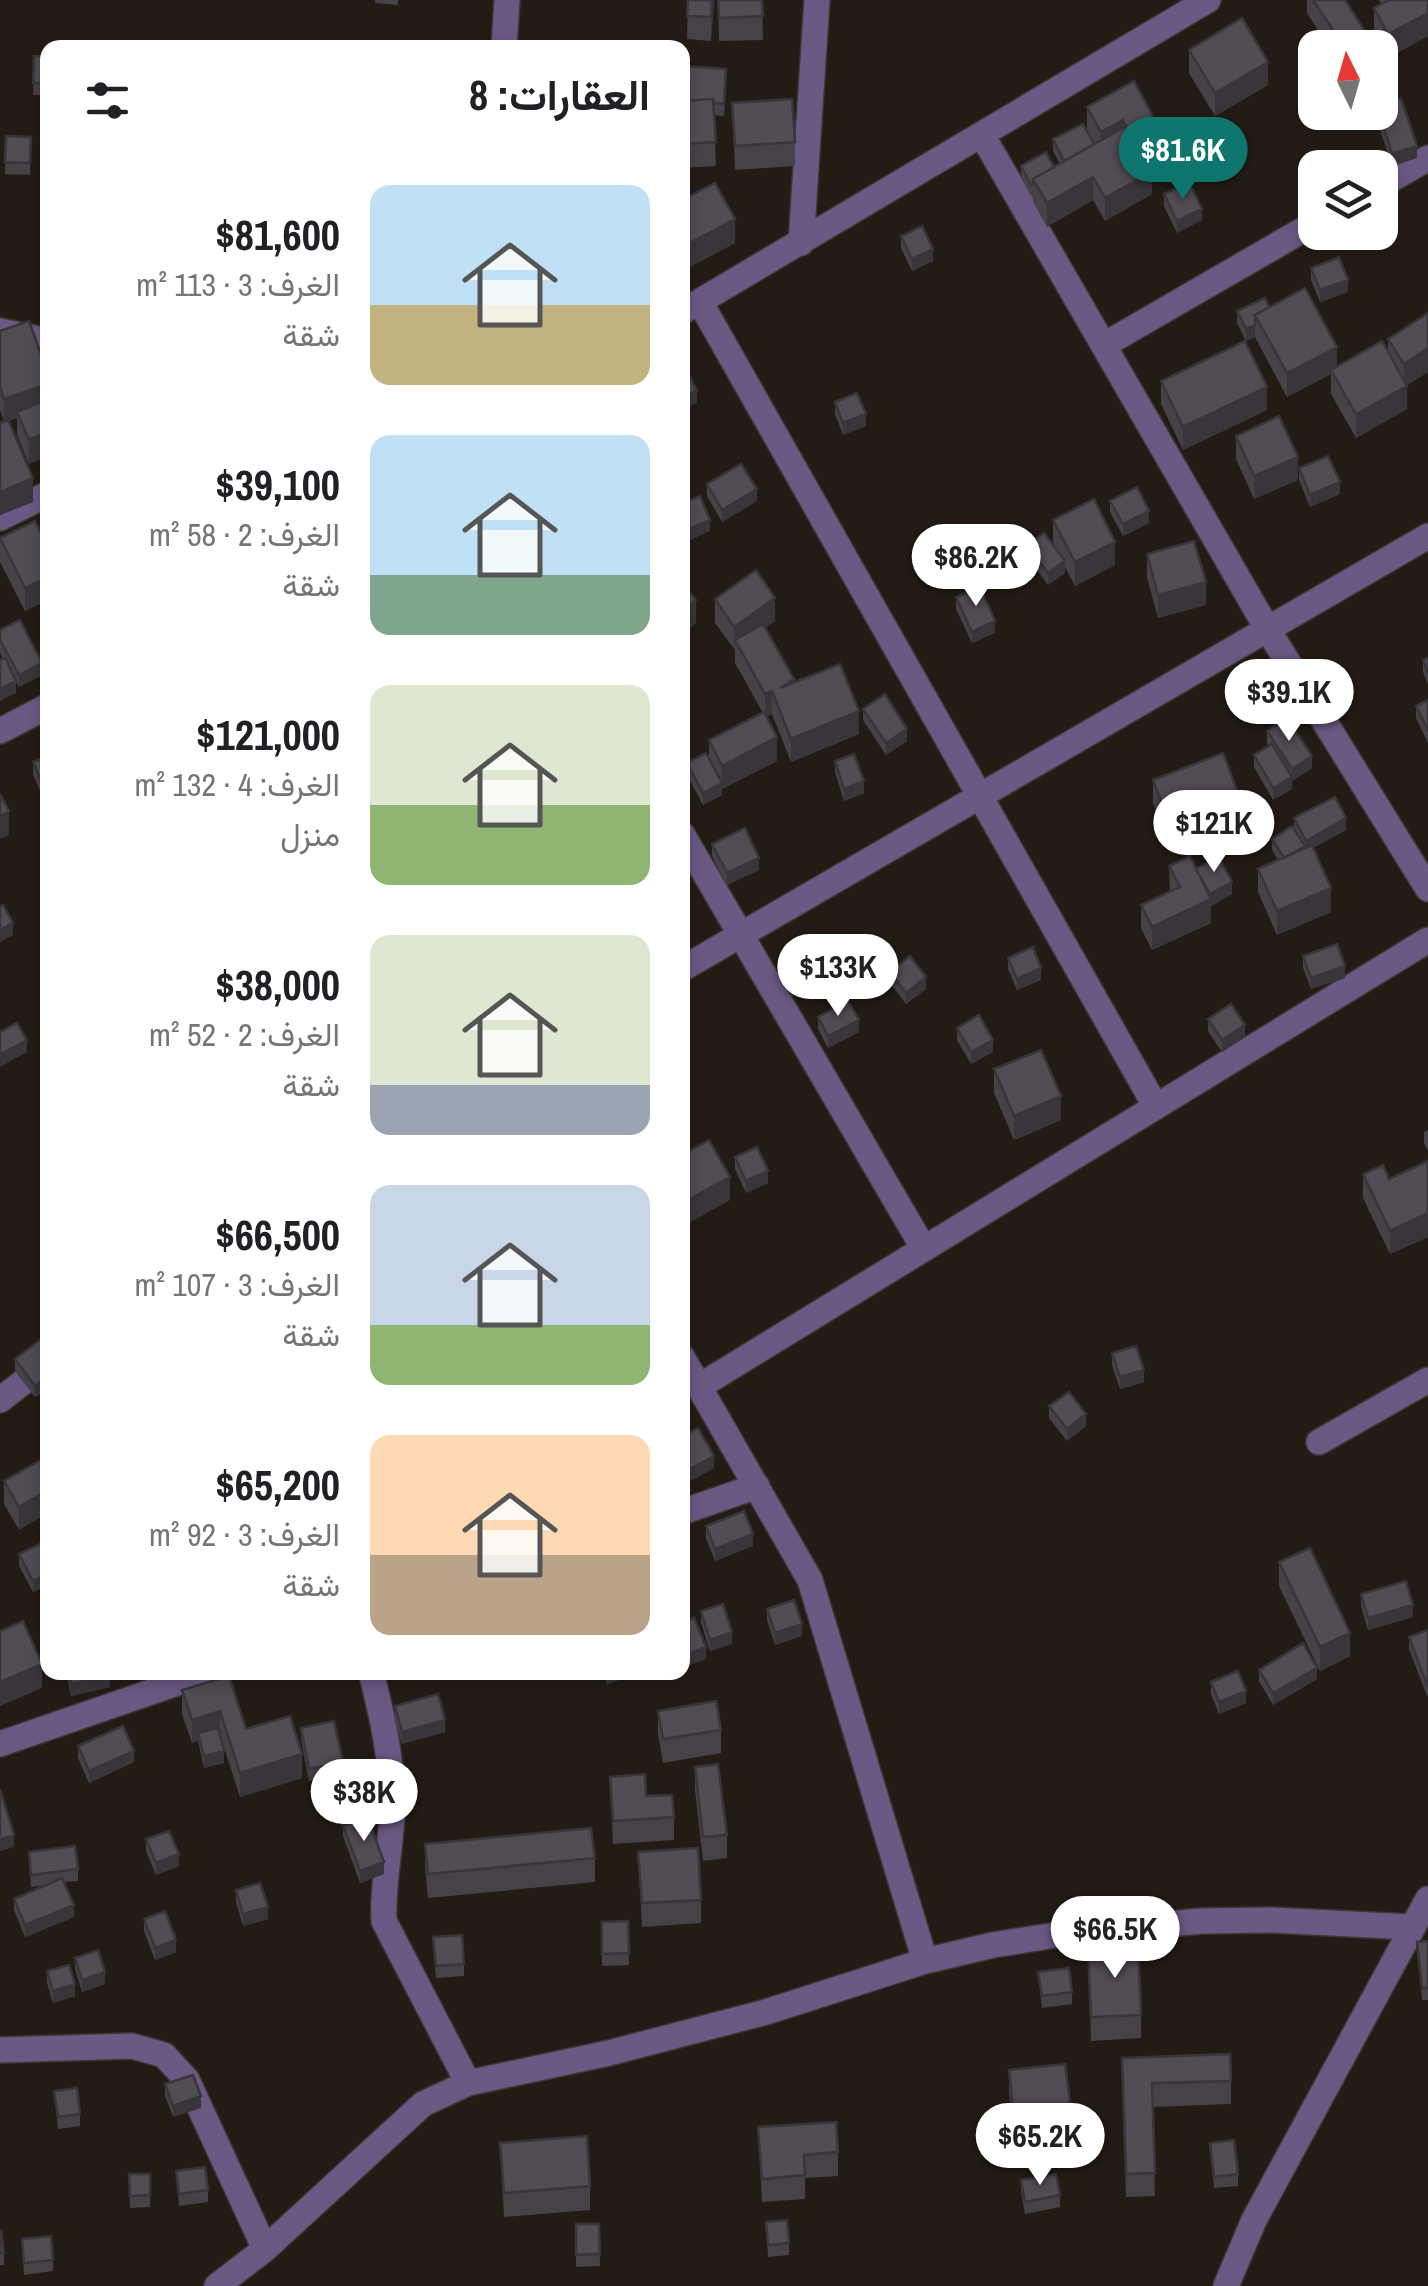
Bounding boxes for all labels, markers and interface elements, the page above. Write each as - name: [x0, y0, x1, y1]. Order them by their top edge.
- north arrow: [1298, 30, 1398, 130]
- map controls: [1298, 30, 1398, 250]
- text: العقارات: 8: [469, 67, 650, 123]
- icon: filters: [80, 73, 135, 128]
- pin: $81.6K: [1102, 117, 1264, 202]
- text: $81.6K: [1141, 128, 1225, 171]
- button: layers: [1298, 150, 1398, 250]
- text: $81,600: [216, 207, 340, 263]
- icon: home: [450, 225, 570, 345]
- text: الغرف: 3 · 113 m²: [136, 263, 340, 306]
- text: شقة: [282, 313, 340, 356]
- text: $39,100: [216, 457, 340, 513]
- icon: home: [450, 475, 570, 595]
- text: الغرف: 2 · 58 m²: [149, 513, 340, 556]
- pin: $86.2K: [895, 524, 1057, 609]
- text: $86.2K: [934, 535, 1018, 578]
- text: شقة: [282, 563, 340, 606]
- pin: $39.1K: [1208, 659, 1370, 744]
- text: $39.1K: [1247, 670, 1331, 713]
- text: $121,000: [196, 707, 340, 763]
- icon: home: [450, 725, 570, 845]
- text: الغرف: 4 · 132 m²: [134, 763, 340, 806]
- pin: $121K: [1144, 790, 1284, 875]
- text: $121K: [1175, 801, 1253, 844]
- text: منزل: [280, 813, 340, 856]
- pin: $133K: [768, 934, 908, 1019]
- text: $133K: [799, 945, 877, 988]
- text: $38,000: [216, 957, 340, 1013]
- icon: home: [450, 975, 570, 1095]
- text: الغرف: 2 · 52 m²: [149, 1013, 340, 1056]
- text: شقة: [282, 1063, 340, 1106]
- text: $66,500: [216, 1207, 340, 1263]
- icon: home: [450, 1225, 570, 1345]
- text: الغرف: 3 · 107 m²: [134, 1263, 340, 1306]
- text: شقة: [282, 1313, 340, 1356]
- text: $65,200: [216, 1457, 340, 1513]
- icon: home: [450, 1475, 570, 1595]
- text: الغرف: 3 · 92 m²: [149, 1513, 340, 1556]
- text: شقة: [282, 1563, 340, 1606]
- pin: $38K: [305, 1759, 423, 1844]
- text: $38K: [333, 1770, 395, 1813]
- pin: $66.5K: [1034, 1896, 1196, 1981]
- text: $66.5K: [1073, 1907, 1157, 1950]
- pin: $65.2K: [959, 2103, 1121, 2188]
- text: $65.2K: [998, 2114, 1082, 2157]

